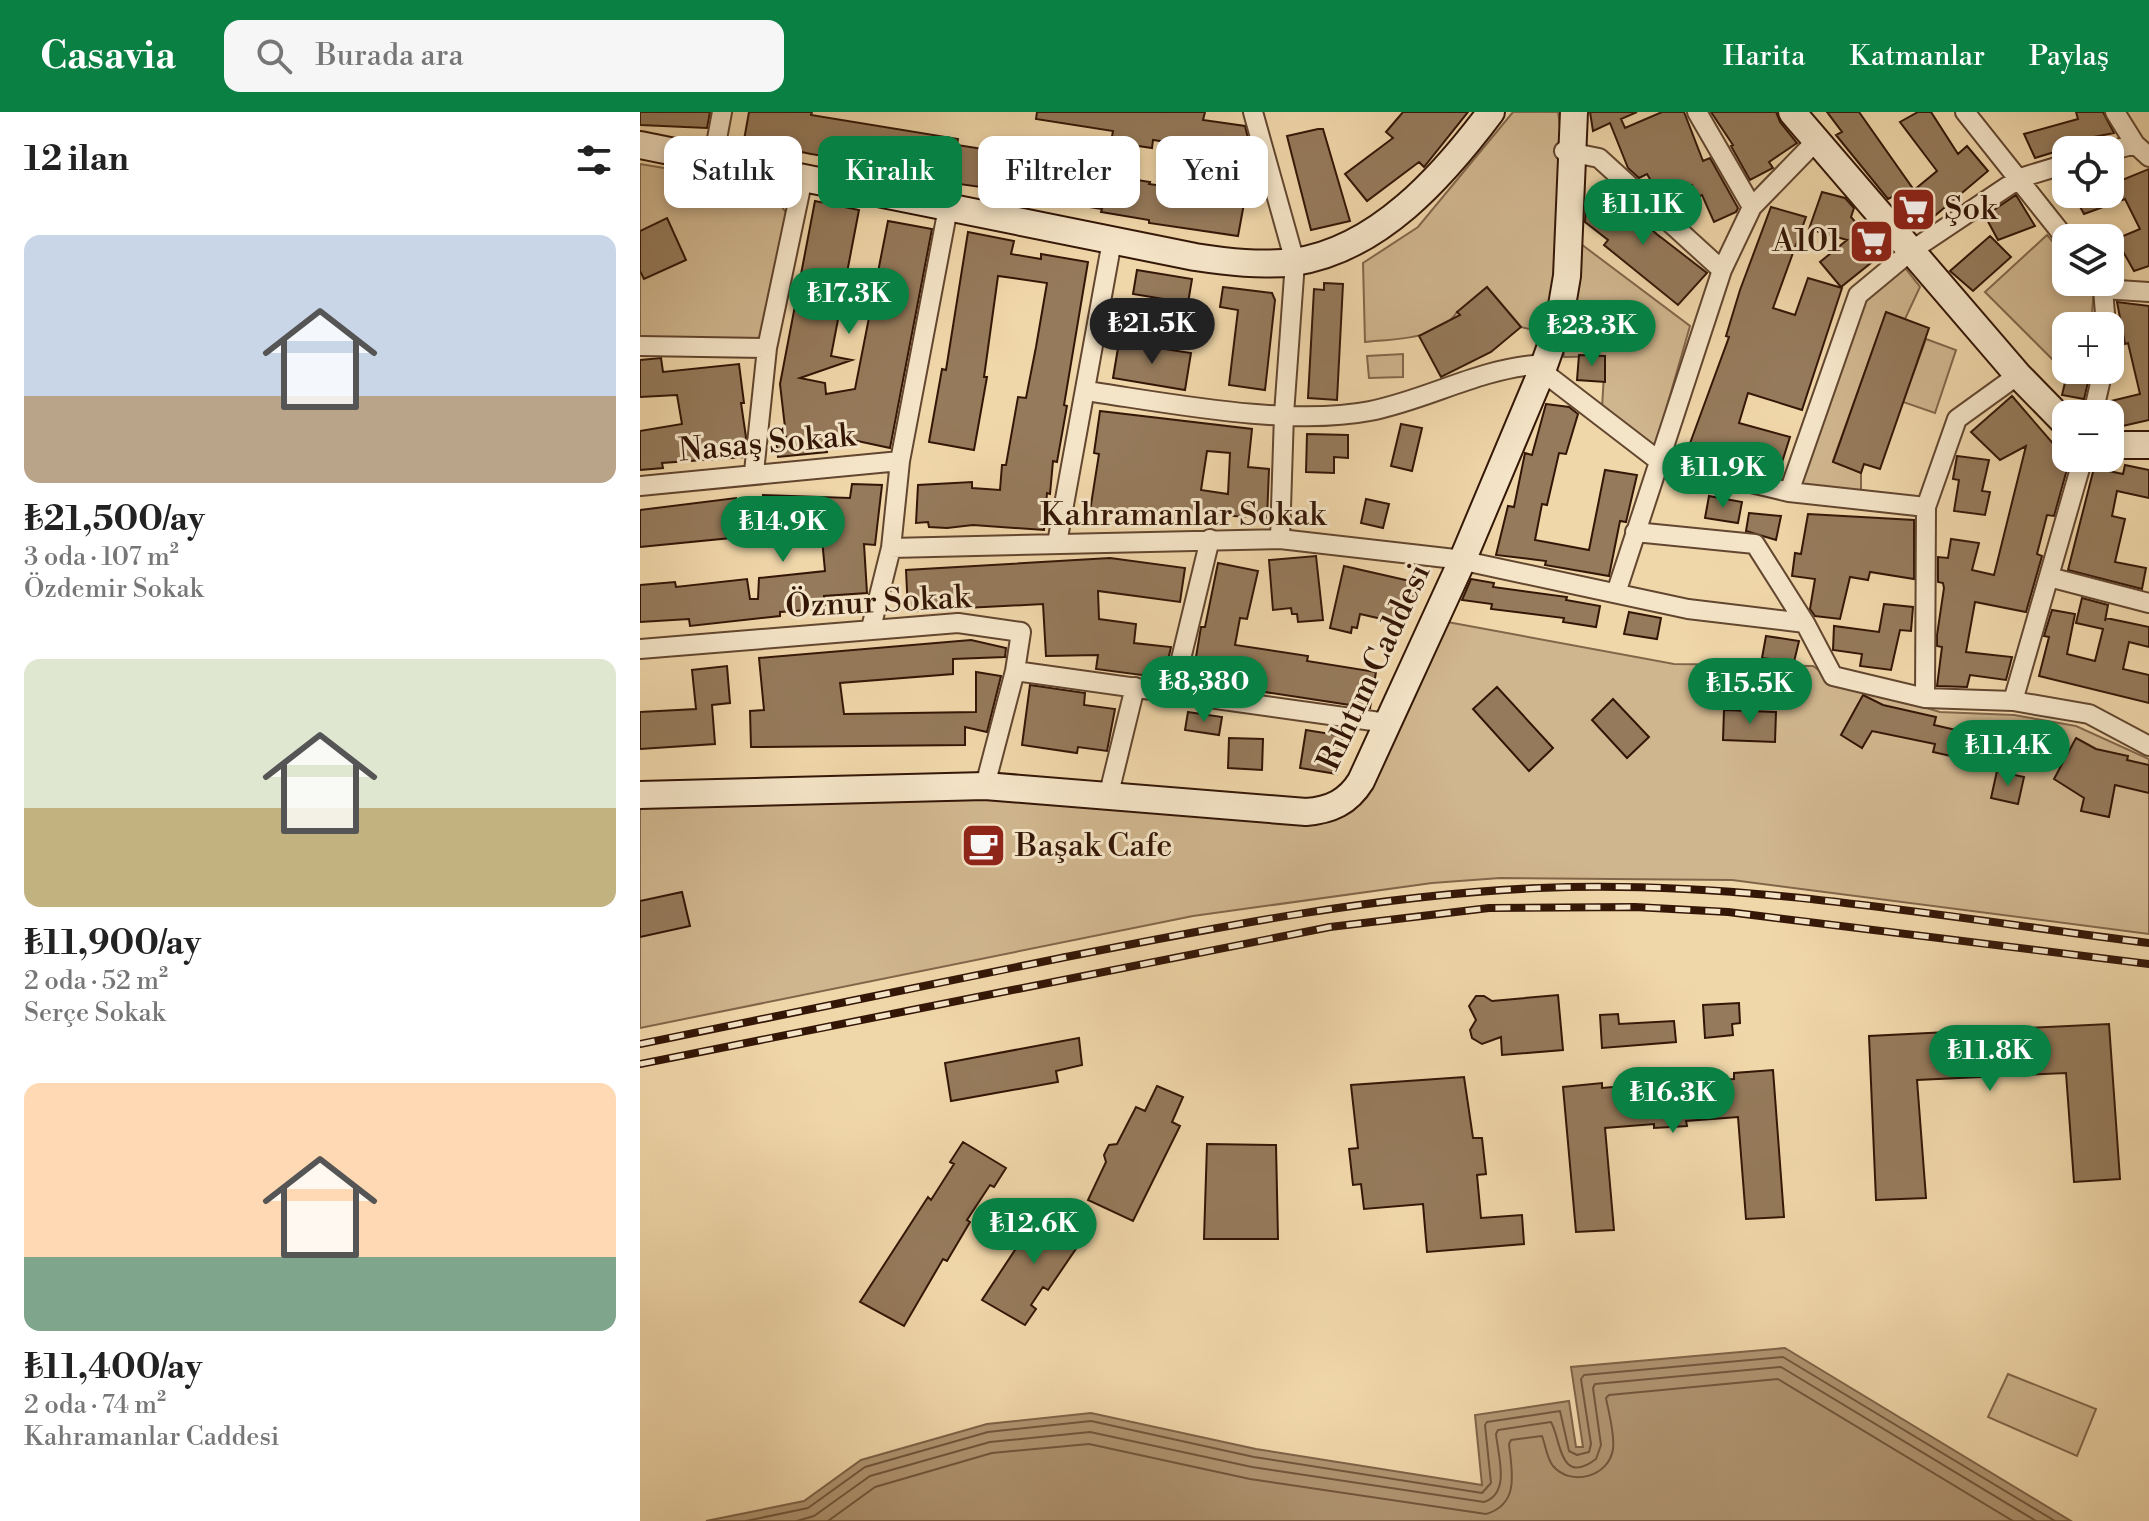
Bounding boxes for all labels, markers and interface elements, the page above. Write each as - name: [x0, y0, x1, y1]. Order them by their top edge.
- search box: [224, 20, 784, 92]
- text: Casavia: [40, 33, 176, 80]
- icon: search: [252, 34, 296, 78]
- text: Burada ara: [316, 37, 464, 75]
- text: Harita: [1723, 39, 1805, 74]
- text: Katmanlar: [1849, 39, 1985, 74]
- text: Paylaş: [2029, 39, 2109, 74]
- chip: Satılık: [664, 136, 802, 208]
- chip: Kiralık: [818, 136, 962, 208]
- chip: Filtreler: [978, 136, 1140, 208]
- chip: Yeni: [1156, 136, 1268, 208]
- map controls: [2052, 136, 2124, 472]
- button: locate: [2052, 136, 2124, 208]
- icon: filters: [572, 138, 616, 182]
- text: 12 ilan: [24, 139, 129, 181]
- pin: ₺11.1K: [1578, 179, 1708, 247]
- supermarket icon: Şok: [1889, 185, 1937, 233]
- text: ₺11.1K: [1602, 189, 1684, 221]
- place label: Şok: [1944, 189, 1999, 229]
- supermarket icon: A101: [1848, 217, 1896, 265]
- place label: A101: [1771, 221, 1841, 261]
- button: layers: [2052, 224, 2124, 296]
- pin: ₺17.3K: [784, 268, 914, 336]
- text: ₺17.3K: [807, 278, 891, 310]
- icon: home: [248, 287, 392, 431]
- pin: ₺21.5K: [1087, 298, 1217, 366]
- pin: ₺23.3K: [1527, 300, 1657, 368]
- text: ₺21.5K: [1108, 308, 1196, 340]
- text: ₺23.3K: [1547, 310, 1637, 342]
- button: +: [2052, 312, 2124, 384]
- button: −: [2052, 400, 2124, 472]
- street label: Nasaş Sokak: [677, 415, 859, 471]
- pin: ₺11.9K: [1658, 442, 1788, 510]
- text: ₺11.9K: [1680, 452, 1766, 484]
- street label: Kahramanlar Sokak: [1040, 495, 1328, 535]
- pin: ₺14.9K: [718, 496, 848, 564]
- text: ₺21,500/ay: [24, 499, 205, 541]
- text: ₺14.9K: [739, 506, 827, 538]
- text: 3 oda · 107 m²: [24, 541, 179, 573]
- street label: Rıhtım Caddesi: [1309, 557, 1439, 777]
- text: Özdemir Sokak: [24, 573, 203, 605]
- street label: Öznur Sokak: [784, 576, 974, 627]
- pin: ₺8,380: [1139, 656, 1269, 724]
- pin: ₺15.5K: [1685, 658, 1815, 726]
- text: ₺8,380: [1159, 666, 1249, 698]
- text: ₺15.5K: [1706, 668, 1794, 700]
- icon: home: [248, 711, 392, 855]
- pin: ₺11.4K: [1943, 720, 2073, 788]
- text: ₺11.4K: [1965, 730, 2051, 762]
- cafe icon: Başak Cafe: [960, 822, 1008, 870]
- place label: Başak Cafe: [1014, 826, 1172, 866]
- text: ₺11,900/ay: [24, 923, 201, 965]
- text: 2 oda · 52 m²: [24, 965, 168, 997]
- text: Serçe Sokak: [24, 997, 165, 1029]
- pin: ₺11.8K: [1925, 1025, 2055, 1093]
- text: ₺11.8K: [1947, 1035, 2033, 1067]
- pin: ₺16.3K: [1608, 1067, 1738, 1135]
- text: ₺16.3K: [1630, 1077, 1716, 1109]
- icon: home: [248, 1135, 392, 1279]
- pin: ₺12.6K: [969, 1198, 1099, 1266]
- text: ₺12.6K: [990, 1208, 1078, 1240]
- text: ₺11,400/ay: [24, 1347, 202, 1389]
- text: 2 oda · 74 m²: [24, 1389, 166, 1421]
- text: Kahramanlar Caddesi: [24, 1421, 279, 1453]

